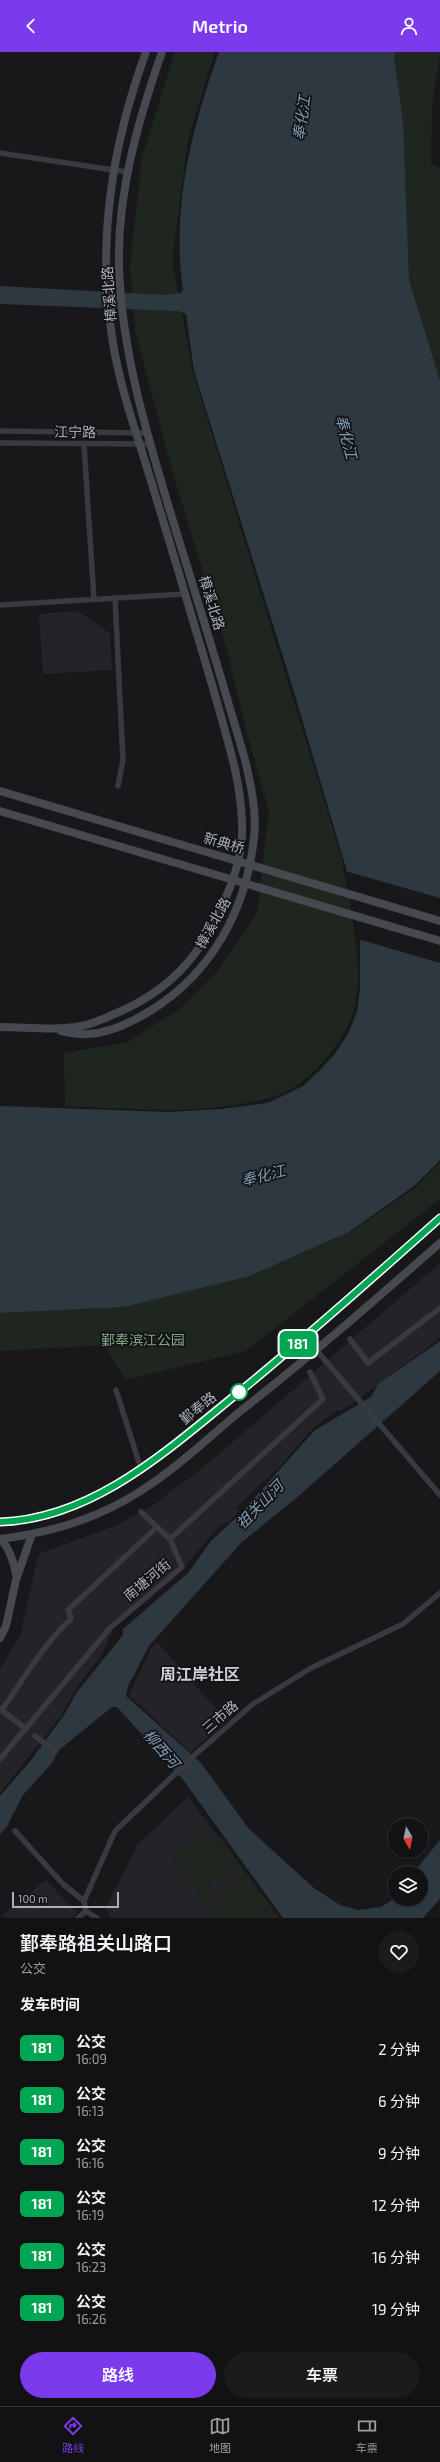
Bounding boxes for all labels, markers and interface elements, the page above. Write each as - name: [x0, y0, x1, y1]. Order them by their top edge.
- icon: back: [20, 15, 42, 37]
- text: Metrio: [192, 15, 248, 37]
- icon: person: [398, 15, 420, 37]
- water label: 奉化江: [289, 92, 313, 141]
- street label: 樟溪北路: [98, 266, 119, 323]
- water label: 奉化江: [332, 413, 362, 463]
- street label: 江宁路: [54, 423, 96, 440]
- street label: 樟溪北路: [196, 574, 229, 632]
- street label: 新典桥: [202, 829, 247, 856]
- street label: 樟溪北路: [192, 894, 234, 951]
- water label: 奉化江: [239, 1160, 289, 1189]
- park label: 鄞奉滨江公园: [101, 1331, 185, 1348]
- line badge: 181: [275, 1331, 321, 1357]
- text: 181: [288, 1335, 308, 1352]
- unlabelled marker: [230, 1383, 248, 1401]
- street label: 鄞奉路: [176, 1388, 219, 1427]
- water label: 祖关山河: [232, 1474, 289, 1532]
- street label: 南塘河街: [120, 1555, 174, 1604]
- district label: 周江岸社区: [160, 1664, 240, 1683]
- street label: 三市路: [198, 1696, 241, 1737]
- water label: 柳西河: [140, 1725, 185, 1773]
- north arrow: [388, 1818, 428, 1858]
- map controls: [388, 1818, 428, 1906]
- button: layers: [388, 1866, 428, 1906]
- scale bar: [12, 1890, 119, 1909]
- text: 100 m: [18, 1892, 48, 1905]
- text: 鄞奉路祖关山路口: [20, 1931, 172, 1954]
- button: heart: [378, 1931, 420, 1973]
- text: 公交: [20, 1960, 46, 1976]
- text: 发车时间: [20, 1995, 80, 2013]
- text: 公交: [76, 2032, 106, 2050]
- text: 181: [32, 2039, 52, 2056]
- text: 2 分钟: [378, 2040, 420, 2058]
- text: 16:09: [76, 2051, 107, 2067]
- text: 公交: [76, 2084, 106, 2102]
- text: 181: [32, 2091, 52, 2108]
- text: 6 分钟: [378, 2092, 420, 2110]
- text: 16:13: [76, 2103, 104, 2119]
- text: 公交: [76, 2136, 106, 2154]
- text: 181: [32, 2143, 52, 2160]
- text: 9 分钟: [378, 2144, 420, 2162]
- text: 16:16: [76, 2155, 104, 2171]
- text: 公交: [76, 2188, 106, 2206]
- text: 181: [32, 2195, 52, 2212]
- text: 12 分钟: [372, 2196, 420, 2214]
- text: 16:19: [76, 2207, 104, 2223]
- text: 公交: [76, 2240, 106, 2258]
- text: 181: [32, 2247, 52, 2264]
- text: 16 分钟: [372, 2248, 420, 2266]
- text: 16:23: [76, 2259, 106, 2275]
- text: 公交: [76, 2292, 106, 2310]
- text: 181: [32, 2299, 52, 2316]
- text: 19 分钟: [372, 2300, 420, 2318]
- text: 16:26: [76, 2311, 106, 2327]
- button: 路线: [20, 2352, 216, 2398]
- button: 车票: [224, 2352, 420, 2398]
- tab: 路线: [62, 2415, 84, 2455]
- tab: 地图: [209, 2415, 231, 2455]
- tab: 车票: [356, 2415, 378, 2455]

